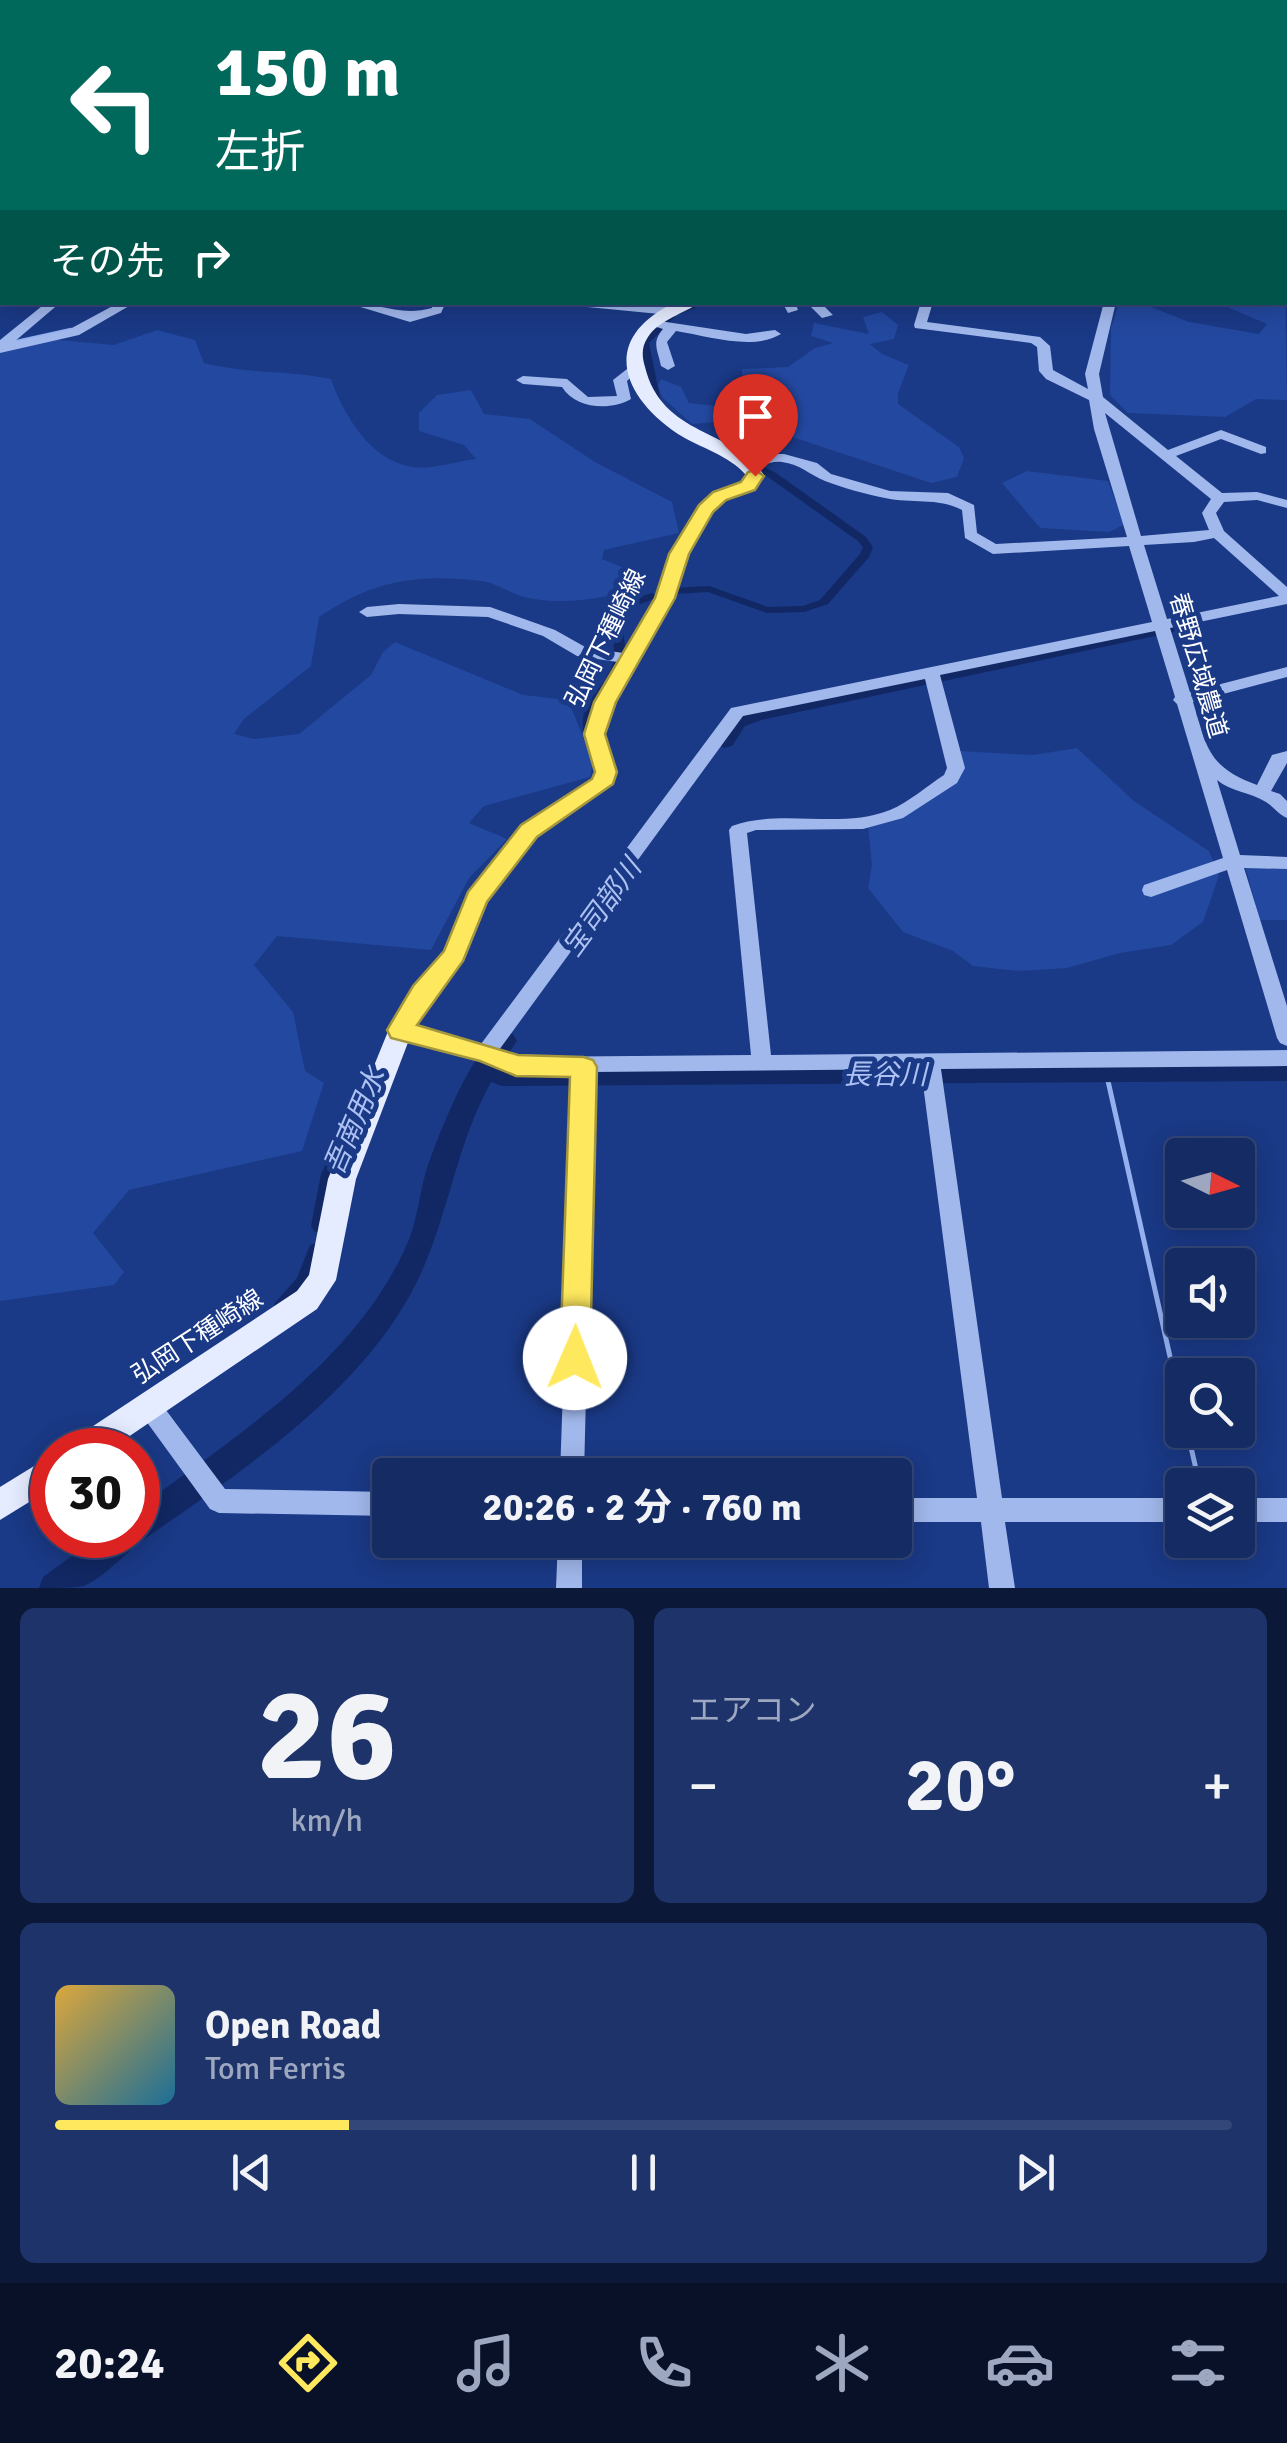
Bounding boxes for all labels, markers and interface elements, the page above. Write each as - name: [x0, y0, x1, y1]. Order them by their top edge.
- text: 150 m: [215, 29, 400, 115]
- icon: left: [50, 40, 180, 170]
- text: 左折: [215, 125, 305, 180]
- icon: right: [184, 230, 239, 285]
- text: その先: [50, 238, 164, 285]
- pin: [713, 374, 798, 477]
- icon: arrive: [728, 389, 783, 444]
- street label: 弘岡下種崎線: [559, 564, 652, 712]
- street label: 春野広域農道: [1163, 589, 1234, 742]
- water label: 宝司部川: [555, 850, 650, 963]
- water label: 長谷川: [843, 1058, 930, 1092]
- water label: 吾南用水: [317, 1060, 394, 1180]
- north arrow: [1165, 1138, 1255, 1228]
- map controls: [1165, 1138, 1255, 1558]
- button: sound: [1165, 1248, 1255, 1338]
- street label: 弘岡下種崎線: [126, 1283, 269, 1390]
- position arrow: [523, 1306, 627, 1410]
- button: search: [1165, 1358, 1255, 1448]
- speed limit sign: 30: [30, 1428, 160, 1558]
- button: layers: [1165, 1468, 1255, 1558]
- text: 20:26 · 2 分 · 760 m: [482, 1484, 802, 1531]
- text: 26: [257, 1656, 397, 1816]
- text: エアコン: [689, 1691, 817, 1730]
- text: 20°: [905, 1739, 1016, 1832]
- text: −: [689, 1752, 718, 1820]
- text: +: [1202, 1752, 1232, 1820]
- text: km/h: [291, 1801, 363, 1840]
- text: Open Road: [205, 2002, 381, 2049]
- text: Tom Ferris: [205, 2049, 346, 2088]
- icon: previous: [224, 2145, 279, 2200]
- icon: pause: [616, 2145, 671, 2200]
- icon: next: [1008, 2145, 1063, 2200]
- icon: directions: [273, 2328, 343, 2398]
- icon: music: [451, 2328, 521, 2398]
- icon: phone: [629, 2328, 699, 2398]
- icon: climate: [807, 2328, 877, 2398]
- icon: car: [985, 2328, 1055, 2398]
- icon: filters: [1163, 2328, 1233, 2398]
- text: 20:24: [54, 2336, 164, 2391]

